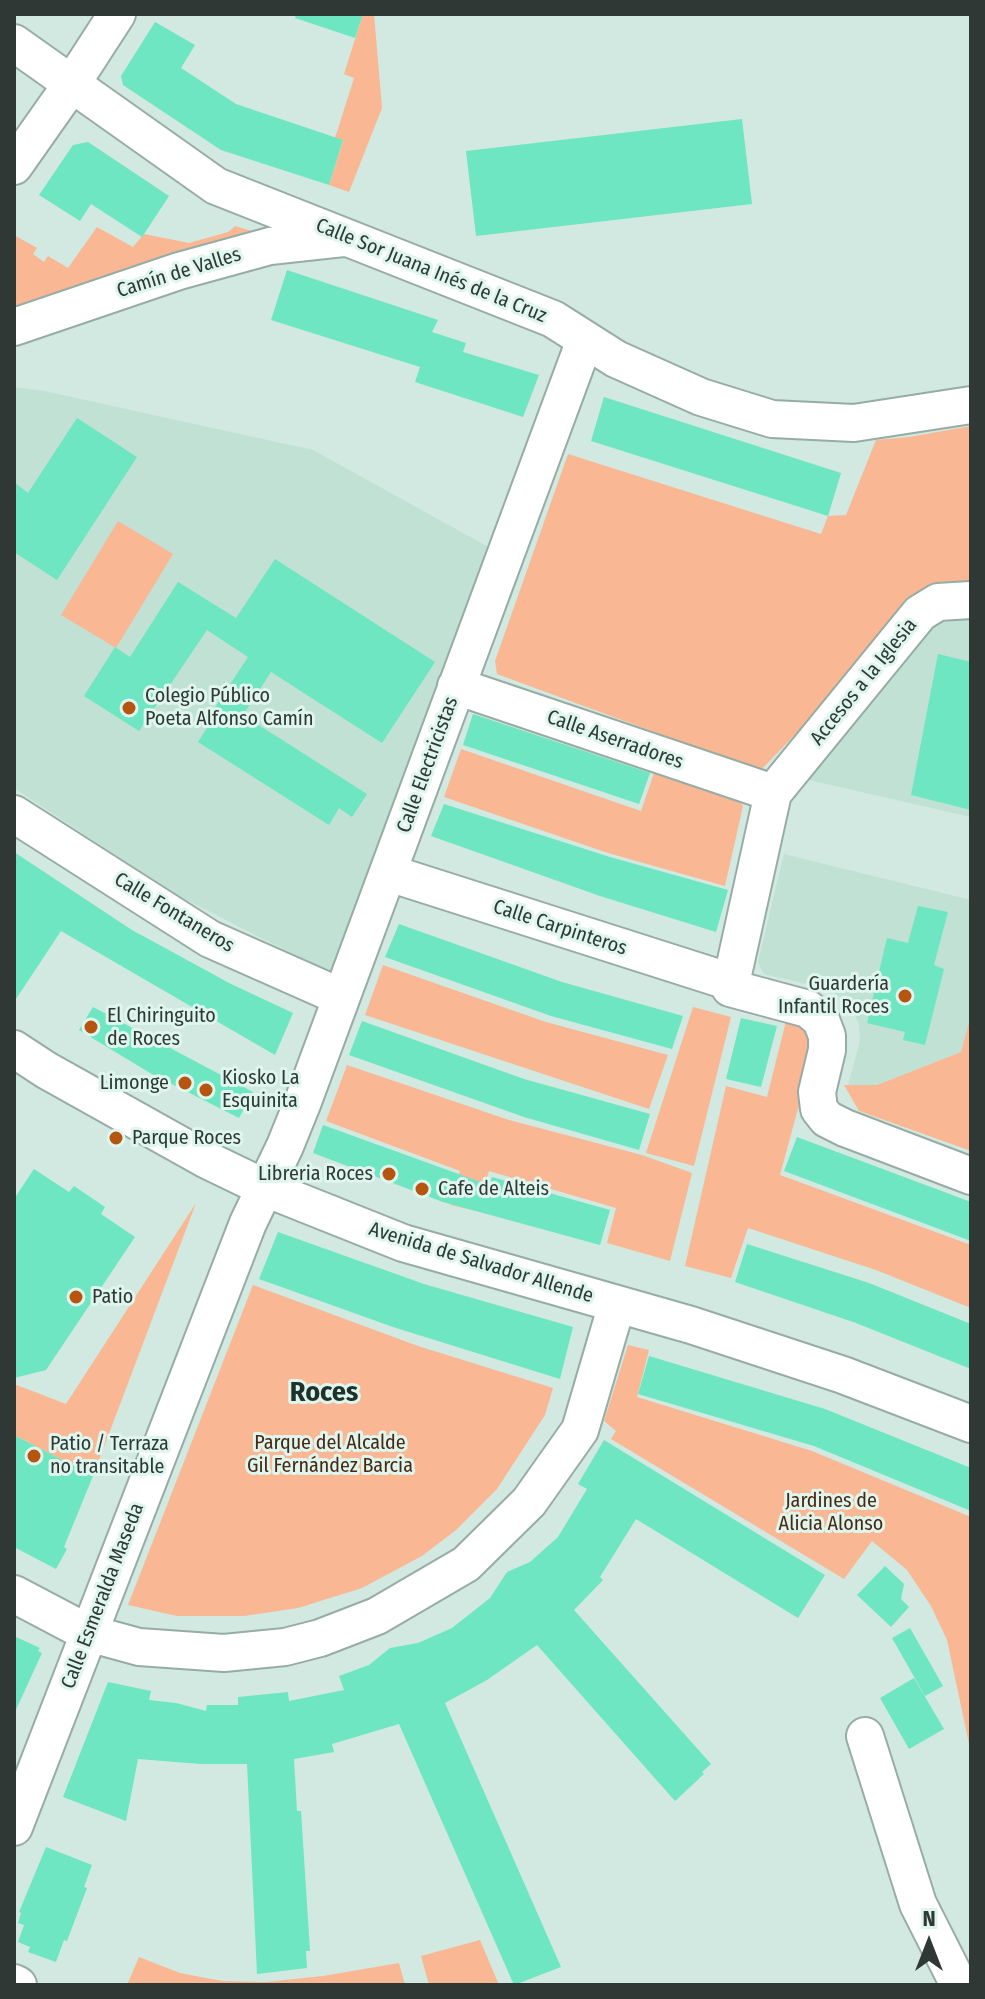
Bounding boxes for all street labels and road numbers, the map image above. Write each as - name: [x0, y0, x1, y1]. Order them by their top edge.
- street label: Calle Sor Juana Inés de la Cruz: [312, 214, 550, 328]
- street label: Camín de Valles: [114, 243, 244, 303]
- street label: Accesos a la Iglesia: [805, 614, 923, 750]
- street label: Calle Electricistas: [392, 694, 464, 836]
- street label: Calle Aserradores: [544, 705, 686, 775]
- street label: Calle Fontaneros: [110, 868, 238, 958]
- street label: Calle Carpinteros: [490, 895, 630, 961]
- street label: Avenida de Salvador Allende: [366, 1217, 596, 1309]
- street label: Calle Esmeralda Maseda: [57, 1500, 149, 1692]

